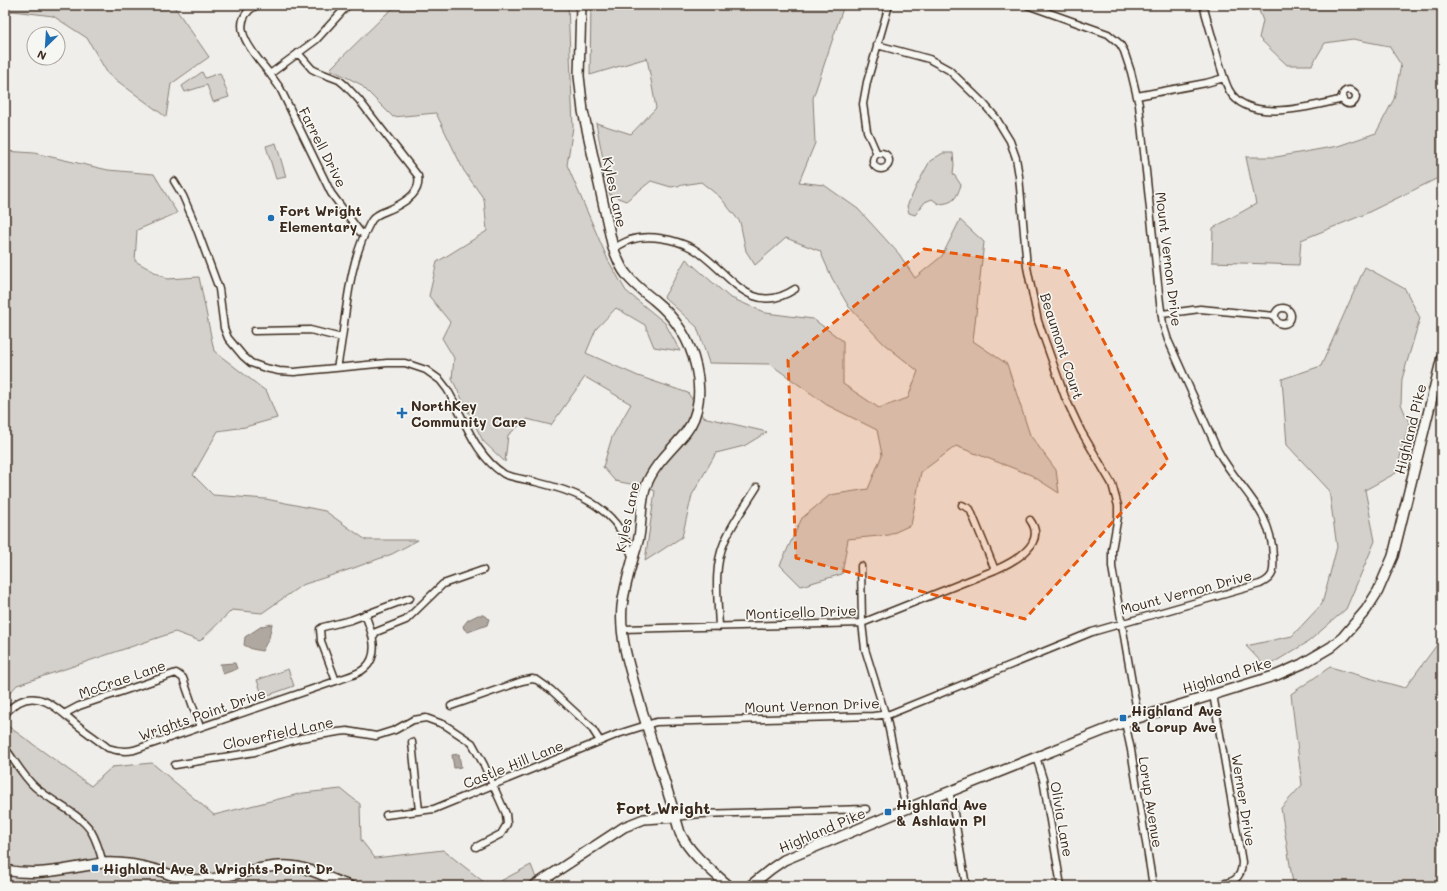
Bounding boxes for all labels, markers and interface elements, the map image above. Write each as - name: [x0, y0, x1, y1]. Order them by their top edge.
- north arrow: [26, 26, 66, 66]
- text: N: [35, 47, 49, 64]
- street label: Farrell Drive: [295, 104, 351, 190]
- street label: Kyles Lane: [598, 155, 632, 229]
- street label: Mount Vernon Drive: [1151, 191, 1187, 327]
- place label: Fort Wright Elementary: [279, 201, 362, 236]
- marker: Fort Wright Elementary: [266, 213, 276, 223]
- street label: Beaumont Court: [1036, 290, 1088, 402]
- street label: Highland Pike: [1390, 382, 1430, 476]
- place label: NorthKey Community Care: [411, 396, 526, 431]
- marker: NorthKey Community Care: [396, 407, 408, 419]
- street label: Kyles Lane: [610, 480, 644, 554]
- street label: Mount Vernon Drive: [1118, 565, 1254, 619]
- street label: Monticello Drive: [745, 601, 857, 623]
- street label: Highland Pike: [1180, 652, 1274, 698]
- street label: McCrae Lane: [76, 655, 168, 703]
- street label: Wrights Point Drive: [136, 683, 268, 745]
- street label: Mount Vernon Drive: [744, 693, 880, 717]
- place label: Highland Ave & Lorup Ave: [1131, 701, 1222, 736]
- street label: Cloverfield Lane: [221, 712, 335, 754]
- marker: Highland Ave & Lorup Ave: [1118, 713, 1128, 723]
- street label: Castle Hill Lane: [460, 735, 566, 793]
- street label: Werner Drive: [1227, 753, 1261, 847]
- street label: Lorup Avenue: [1134, 755, 1168, 849]
- street label: Olivia Lane: [1046, 780, 1078, 858]
- place label: Highland Ave & Ashlawn Pl: [896, 795, 987, 830]
- district label: Fort Wright: [616, 797, 710, 818]
- street label: Highland Pike: [776, 803, 868, 857]
- marker: Highland Ave & Ashlawn Pl: [883, 807, 893, 817]
- place label: Highland Ave & Wrights Point Dr: [103, 859, 333, 878]
- marker: Highland Ave & Wrights Point Dr: [90, 863, 100, 873]

